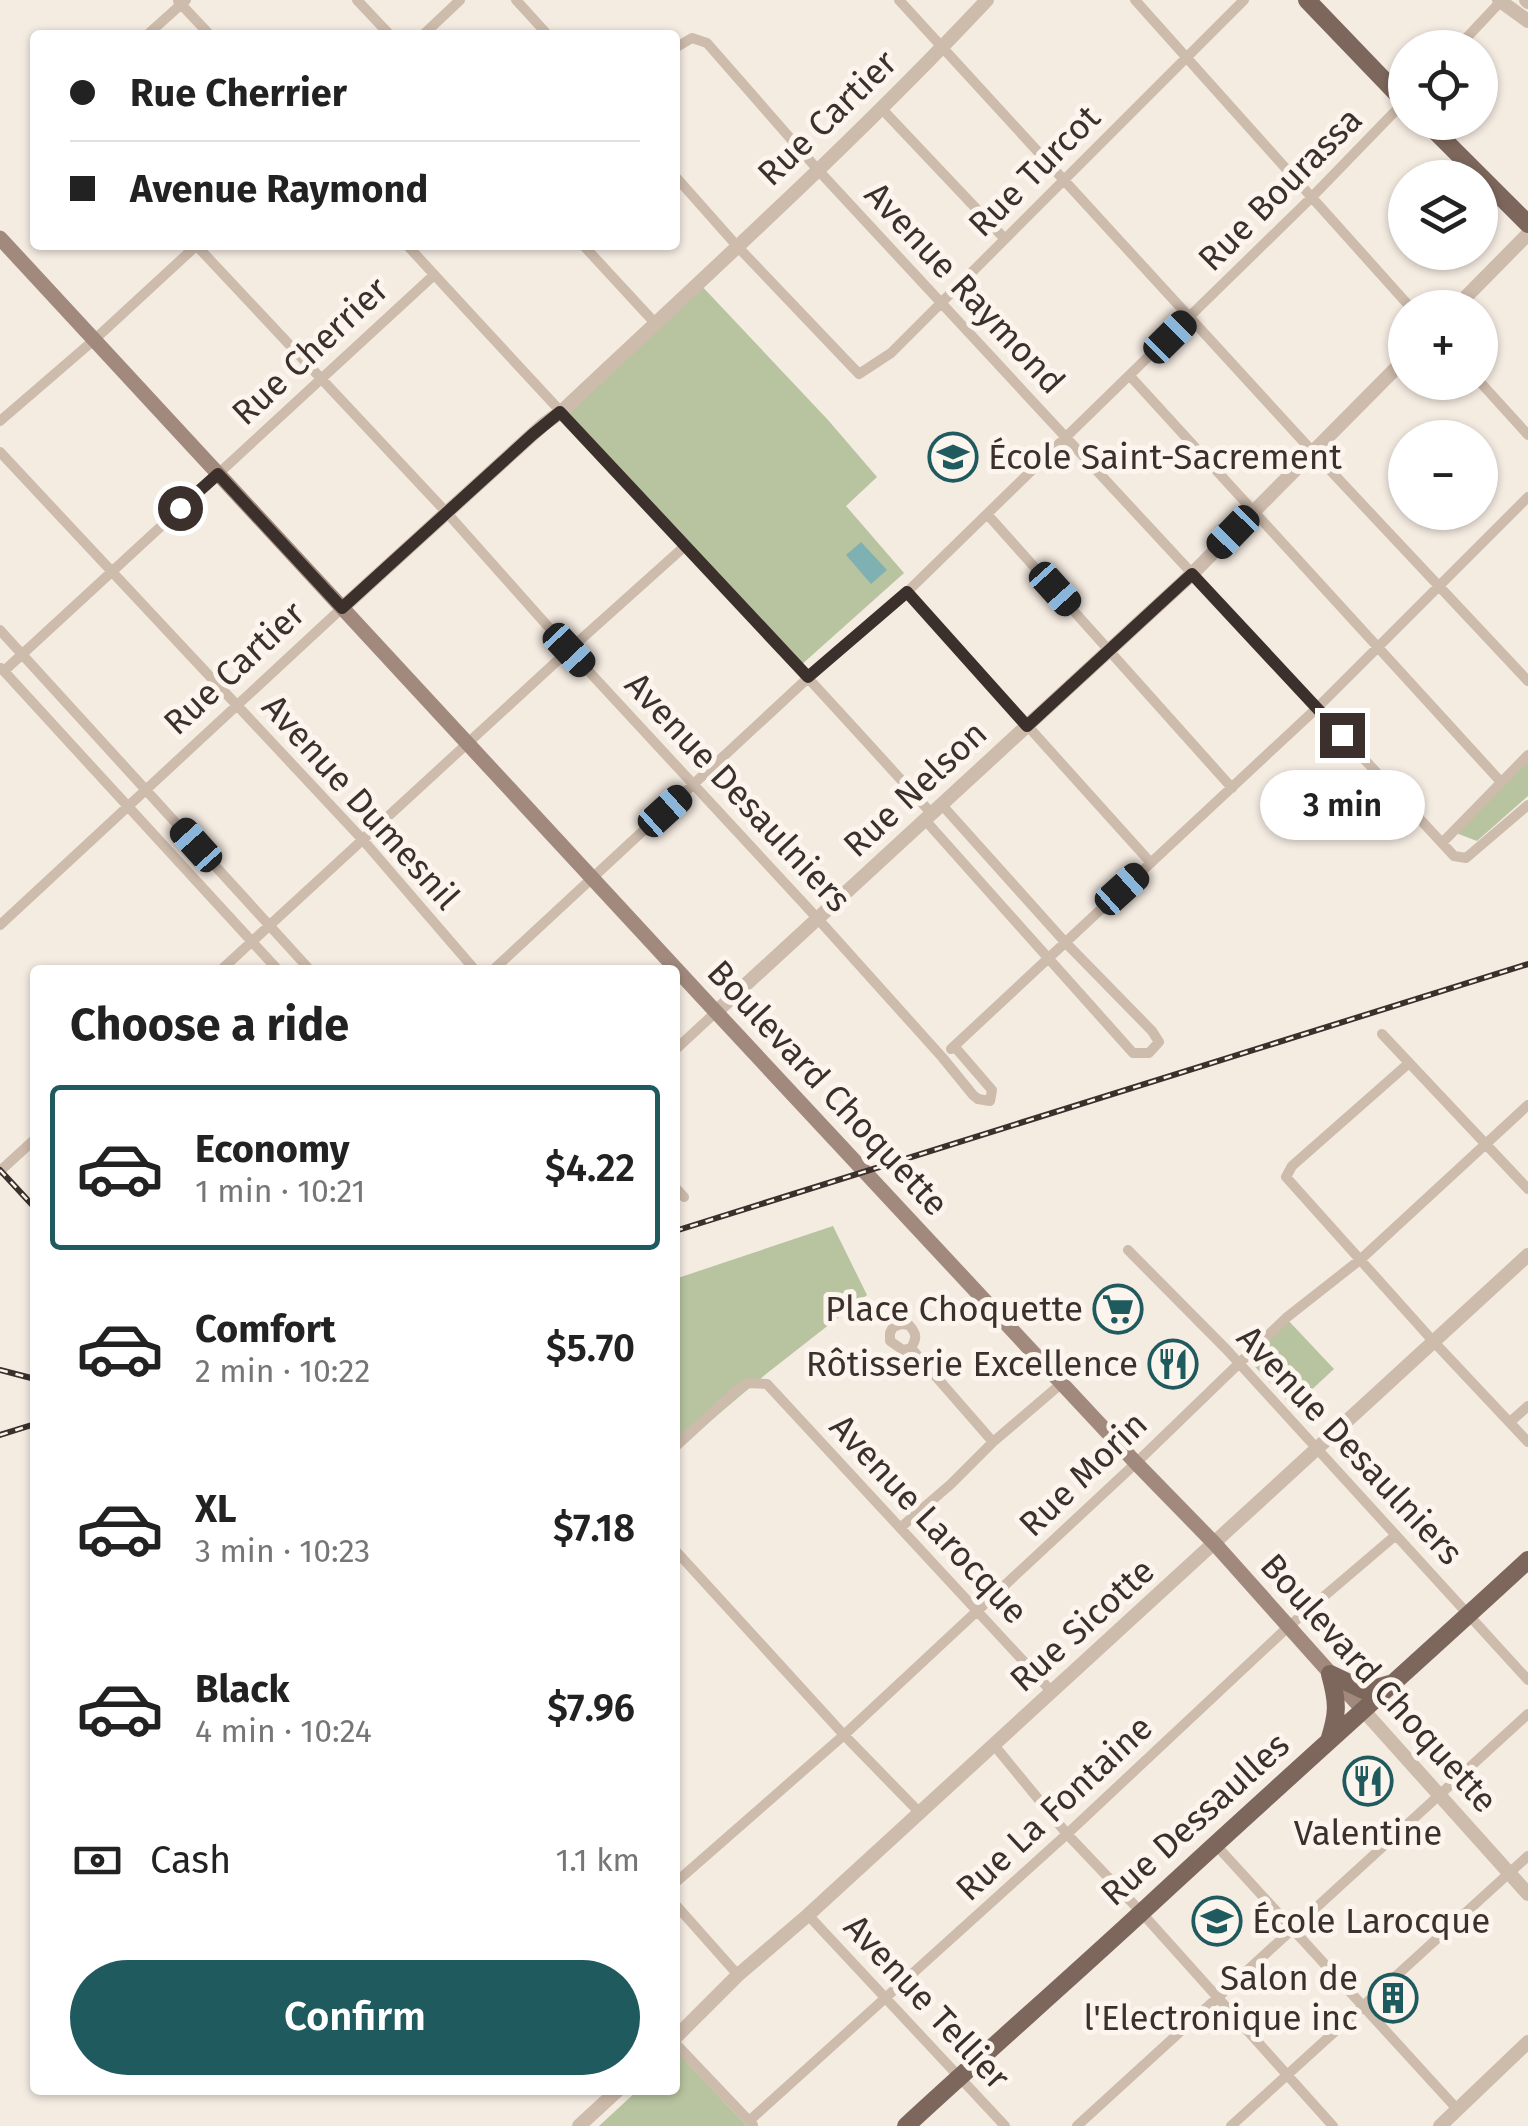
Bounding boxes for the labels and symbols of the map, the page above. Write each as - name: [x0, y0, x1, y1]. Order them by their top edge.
- street label: Rue Cartier: [749, 41, 906, 195]
- street label: Rue Turcot: [960, 96, 1109, 245]
- street label: Rue Bourassa: [1189, 98, 1371, 280]
- street label: Avenue Raymond: [856, 174, 1074, 402]
- street label: Rue Cherrier: [223, 268, 397, 434]
- car: [1138, 305, 1202, 369]
- school or university icon: École Saint-Sacrement: [927, 431, 979, 483]
- place label: École Saint-Sacrement: [988, 436, 1342, 478]
- route start: [158, 486, 203, 531]
- car: [1201, 500, 1265, 564]
- car: [1024, 557, 1086, 621]
- street label: Rue Cartier: [155, 592, 313, 744]
- car: [538, 618, 600, 682]
- street label: Avenue Desaulniers: [616, 664, 860, 920]
- street label: Avenue Dumesnil: [254, 686, 468, 918]
- street label: Rue Nelson: [835, 712, 995, 866]
- route end: [1320, 713, 1365, 758]
- callout: 3 min: [1260, 770, 1424, 840]
- car: [633, 780, 697, 842]
- car: [165, 813, 227, 877]
- car: [1090, 858, 1154, 920]
- street label: Boulevard Choquette: [699, 952, 957, 1224]
- supermarket icon: Place Choquette: [1092, 1283, 1144, 1335]
- place label: Place Choquette: [825, 1288, 1083, 1330]
- street label: Avenue Desaulniers: [1228, 1317, 1472, 1573]
- restaurant icon: Rôtisserie Excellence: [1147, 1338, 1199, 1390]
- place label: Rôtisserie Excellence: [806, 1343, 1138, 1385]
- street label: Rue Morin: [1010, 1403, 1156, 1545]
- street label: Avenue Larocque: [821, 1406, 1037, 1632]
- street label: Boulevard Choquette: [1252, 1545, 1506, 1821]
- street label: Rue Sicotte: [1001, 1549, 1163, 1701]
- street label: Rue La Fontaine: [947, 1706, 1161, 1910]
- street label: Rue Dessaulles: [1092, 1724, 1298, 1914]
- restaurant icon: Valentine: [1342, 1755, 1394, 1807]
- place label: Valentine: [1294, 1812, 1442, 1854]
- school or university icon: École Larocque: [1191, 1895, 1243, 1947]
- place label: École Larocque: [1252, 1900, 1490, 1942]
- street label: Avenue Tellier: [835, 1906, 1019, 2098]
- place label: Salon de l'Electronique inc: [1084, 1957, 1358, 2039]
- building icon: Salon de l'Electronique inc: [1367, 1972, 1419, 2024]

